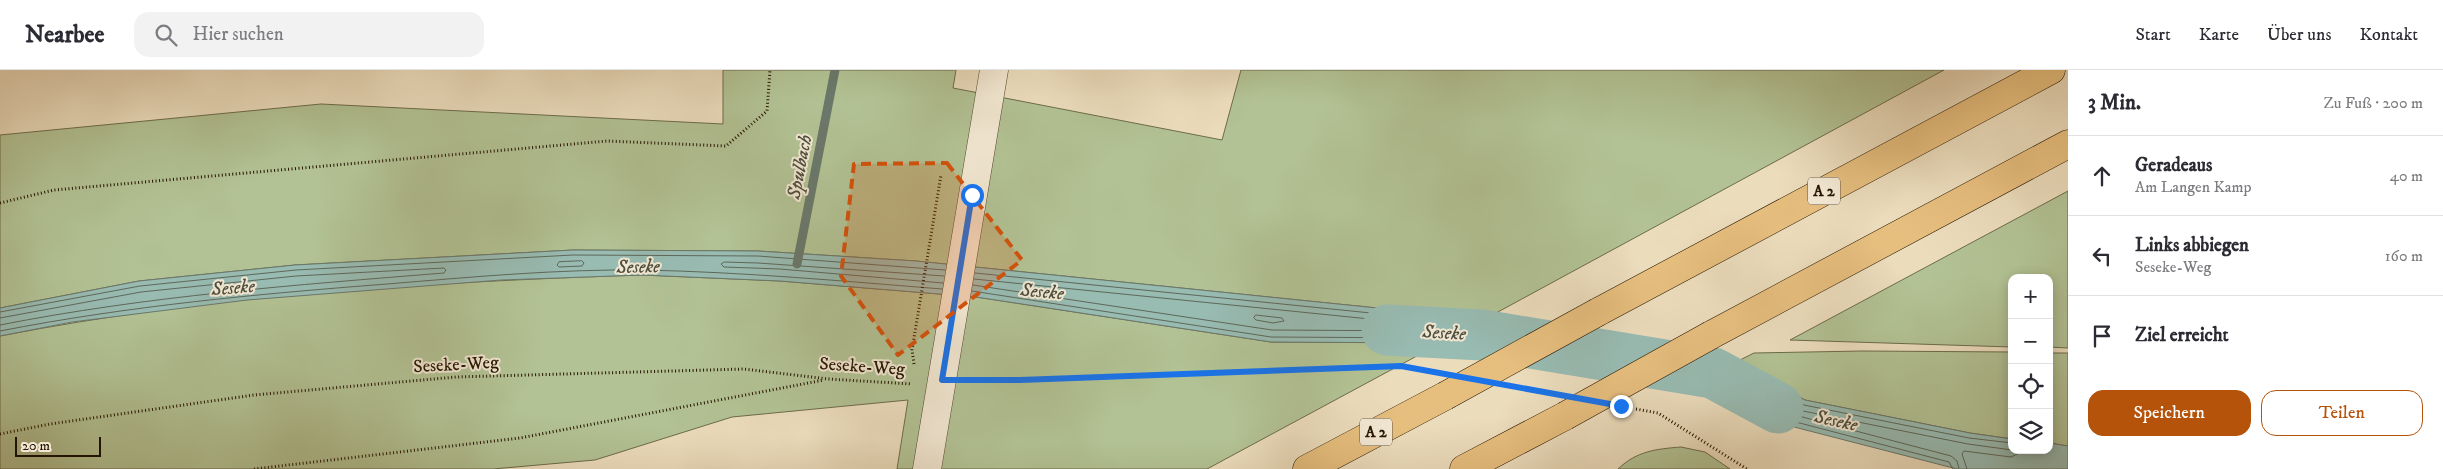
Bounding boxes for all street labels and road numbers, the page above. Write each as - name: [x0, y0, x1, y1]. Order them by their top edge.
- road number: A 2: [1808, 178, 1840, 204]
- street label: Seseke-Weg: [413, 352, 500, 378]
- street label: Seseke-Weg: [818, 353, 906, 381]
- road number: A 2: [1360, 418, 1392, 446]

